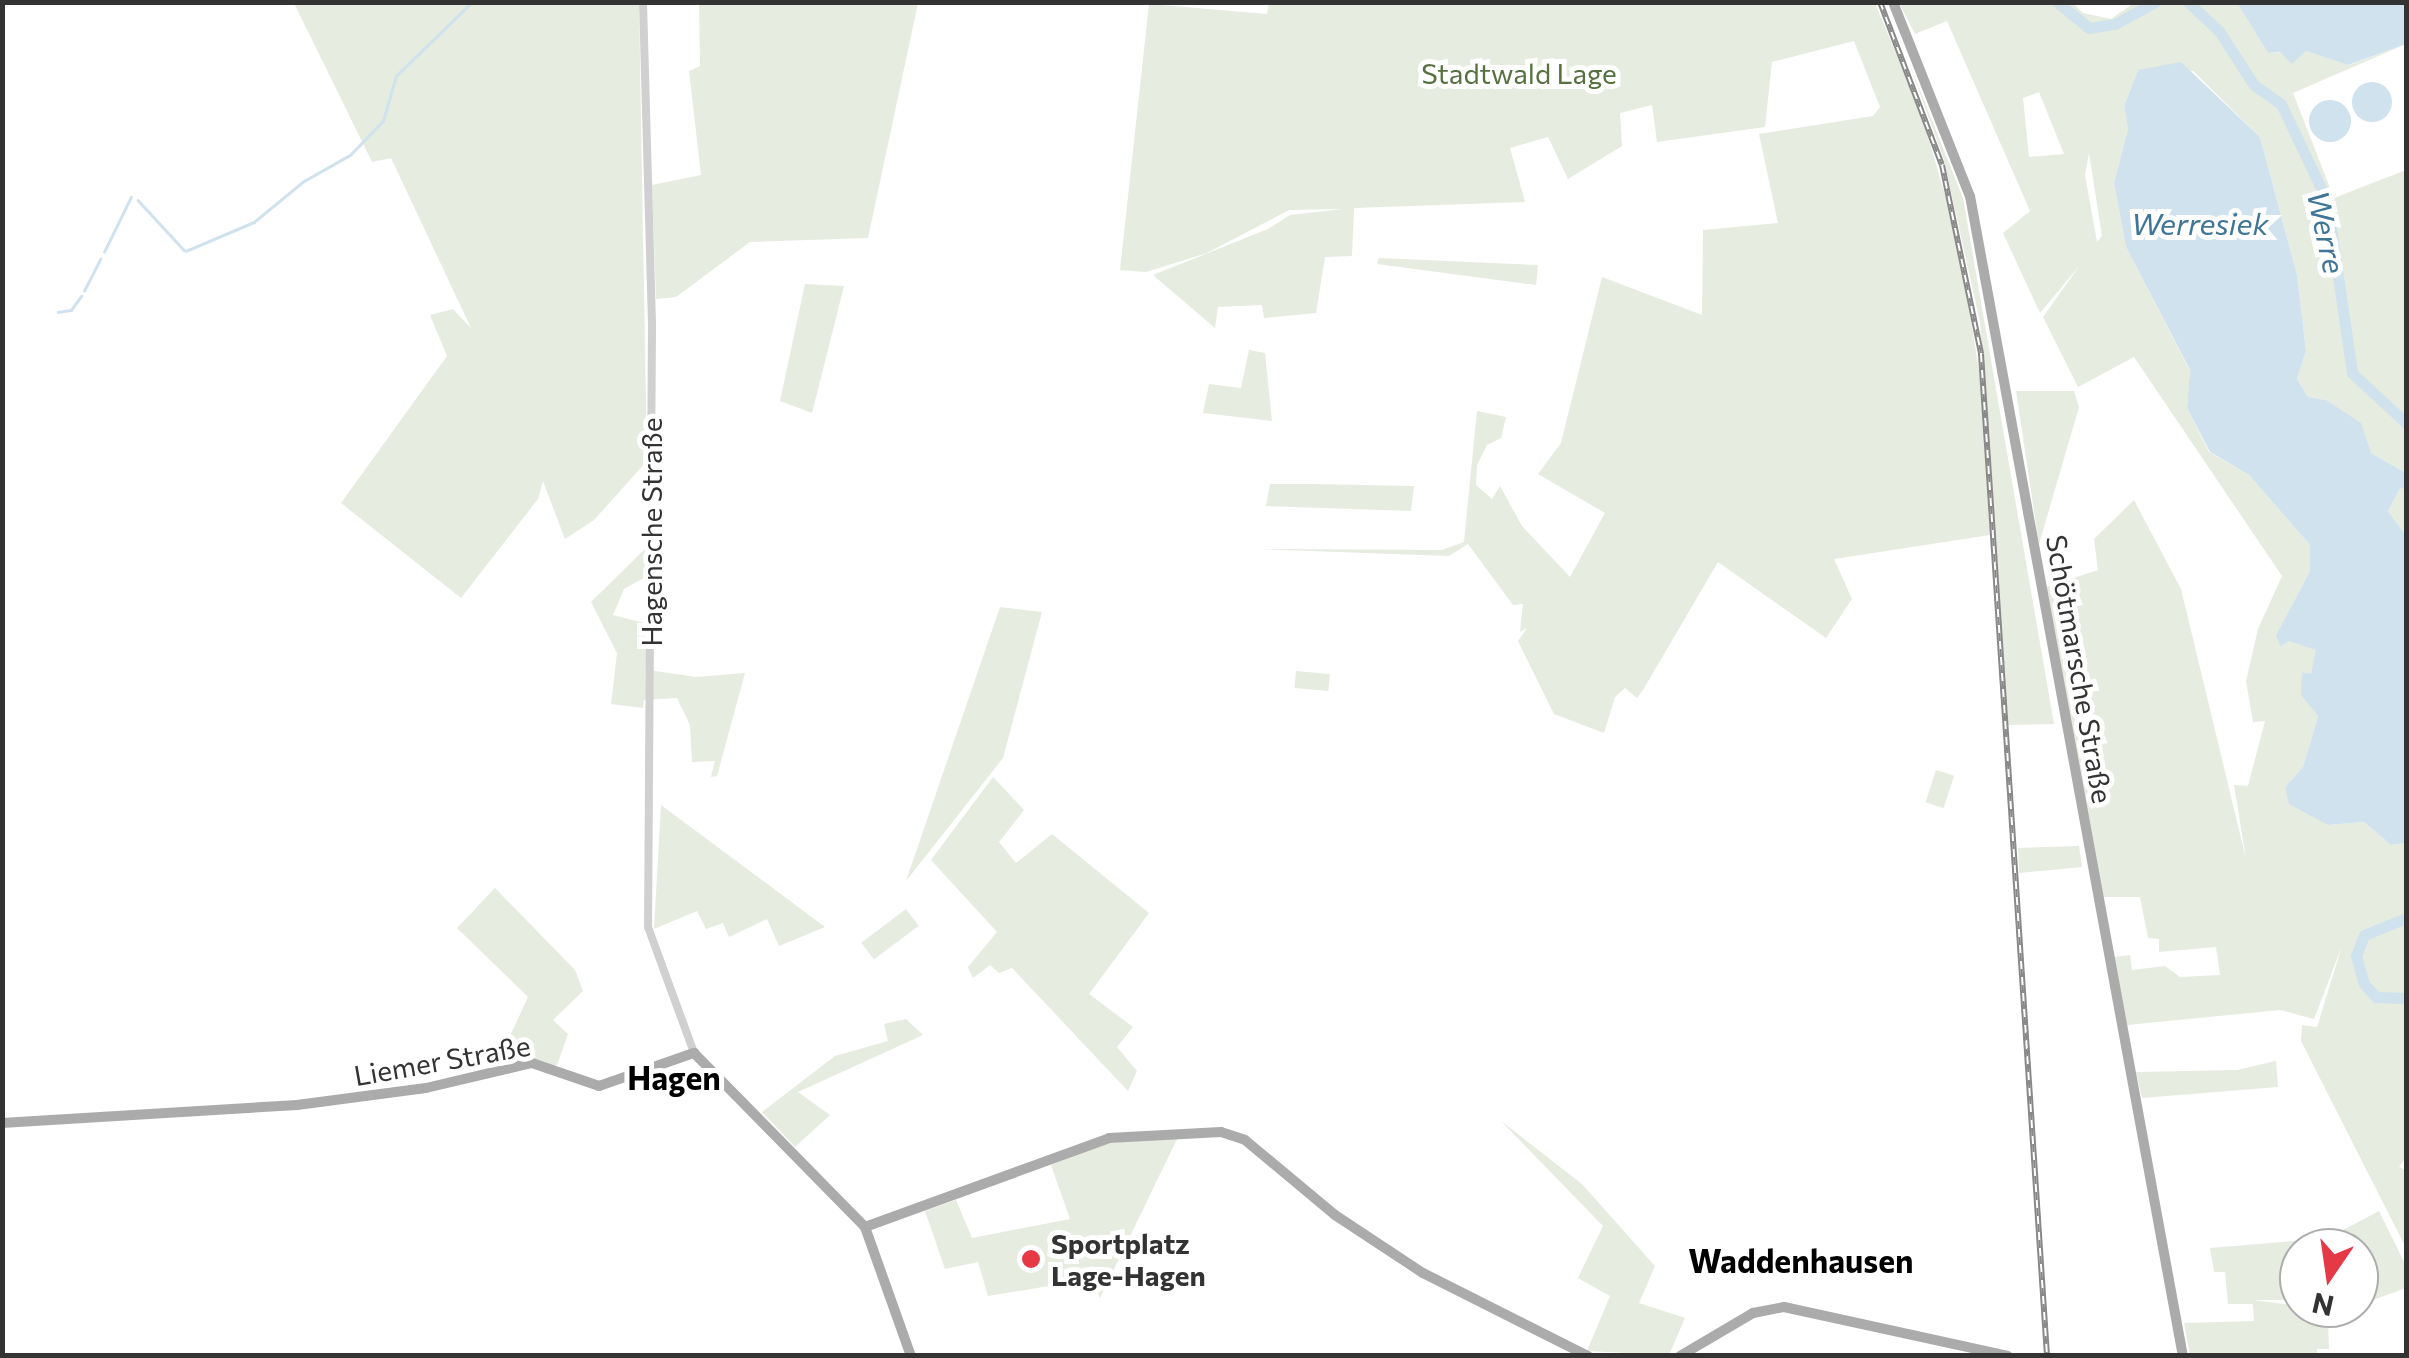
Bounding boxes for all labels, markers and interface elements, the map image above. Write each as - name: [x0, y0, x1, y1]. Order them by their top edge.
- park label: Stadtwald Lage: [1421, 56, 1617, 90]
- water label: Werre: [2301, 187, 2353, 277]
- water label: Werresiek: [2131, 205, 2269, 241]
- street label: Hagensche Straße: [634, 417, 668, 647]
- street label: Schötmarsche Straße: [2040, 532, 2120, 806]
- street label: Liemer Straße: [351, 1028, 533, 1092]
- district label: Hagen: [627, 1058, 721, 1096]
- place label: Sportplatz Lage-Hagen: [1051, 1226, 1206, 1292]
- north arrow: [2279, 1228, 2379, 1328]
- district label: Waddenhausen: [1688, 1241, 1914, 1279]
- marker: Sportplatz Lage-Hagen: [1020, 1248, 1042, 1270]
- text: N: [2309, 1286, 2337, 1324]

